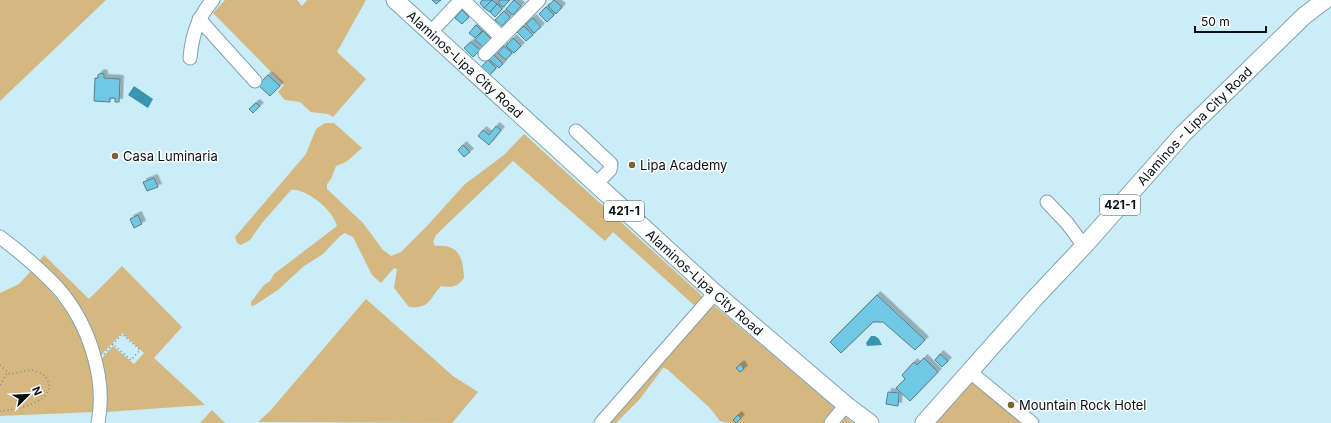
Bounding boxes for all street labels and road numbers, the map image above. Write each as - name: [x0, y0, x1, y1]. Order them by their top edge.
- street label: Alaminos-Lipa City Road: [404, 7, 526, 121]
- street label: Alaminos - Lipa City Road: [1134, 63, 1255, 188]
- road number: 421-1: [1100, 195, 1140, 215]
- road number: 421-1: [604, 201, 644, 221]
- street label: Alaminos-Lipa City Road: [643, 226, 766, 339]

